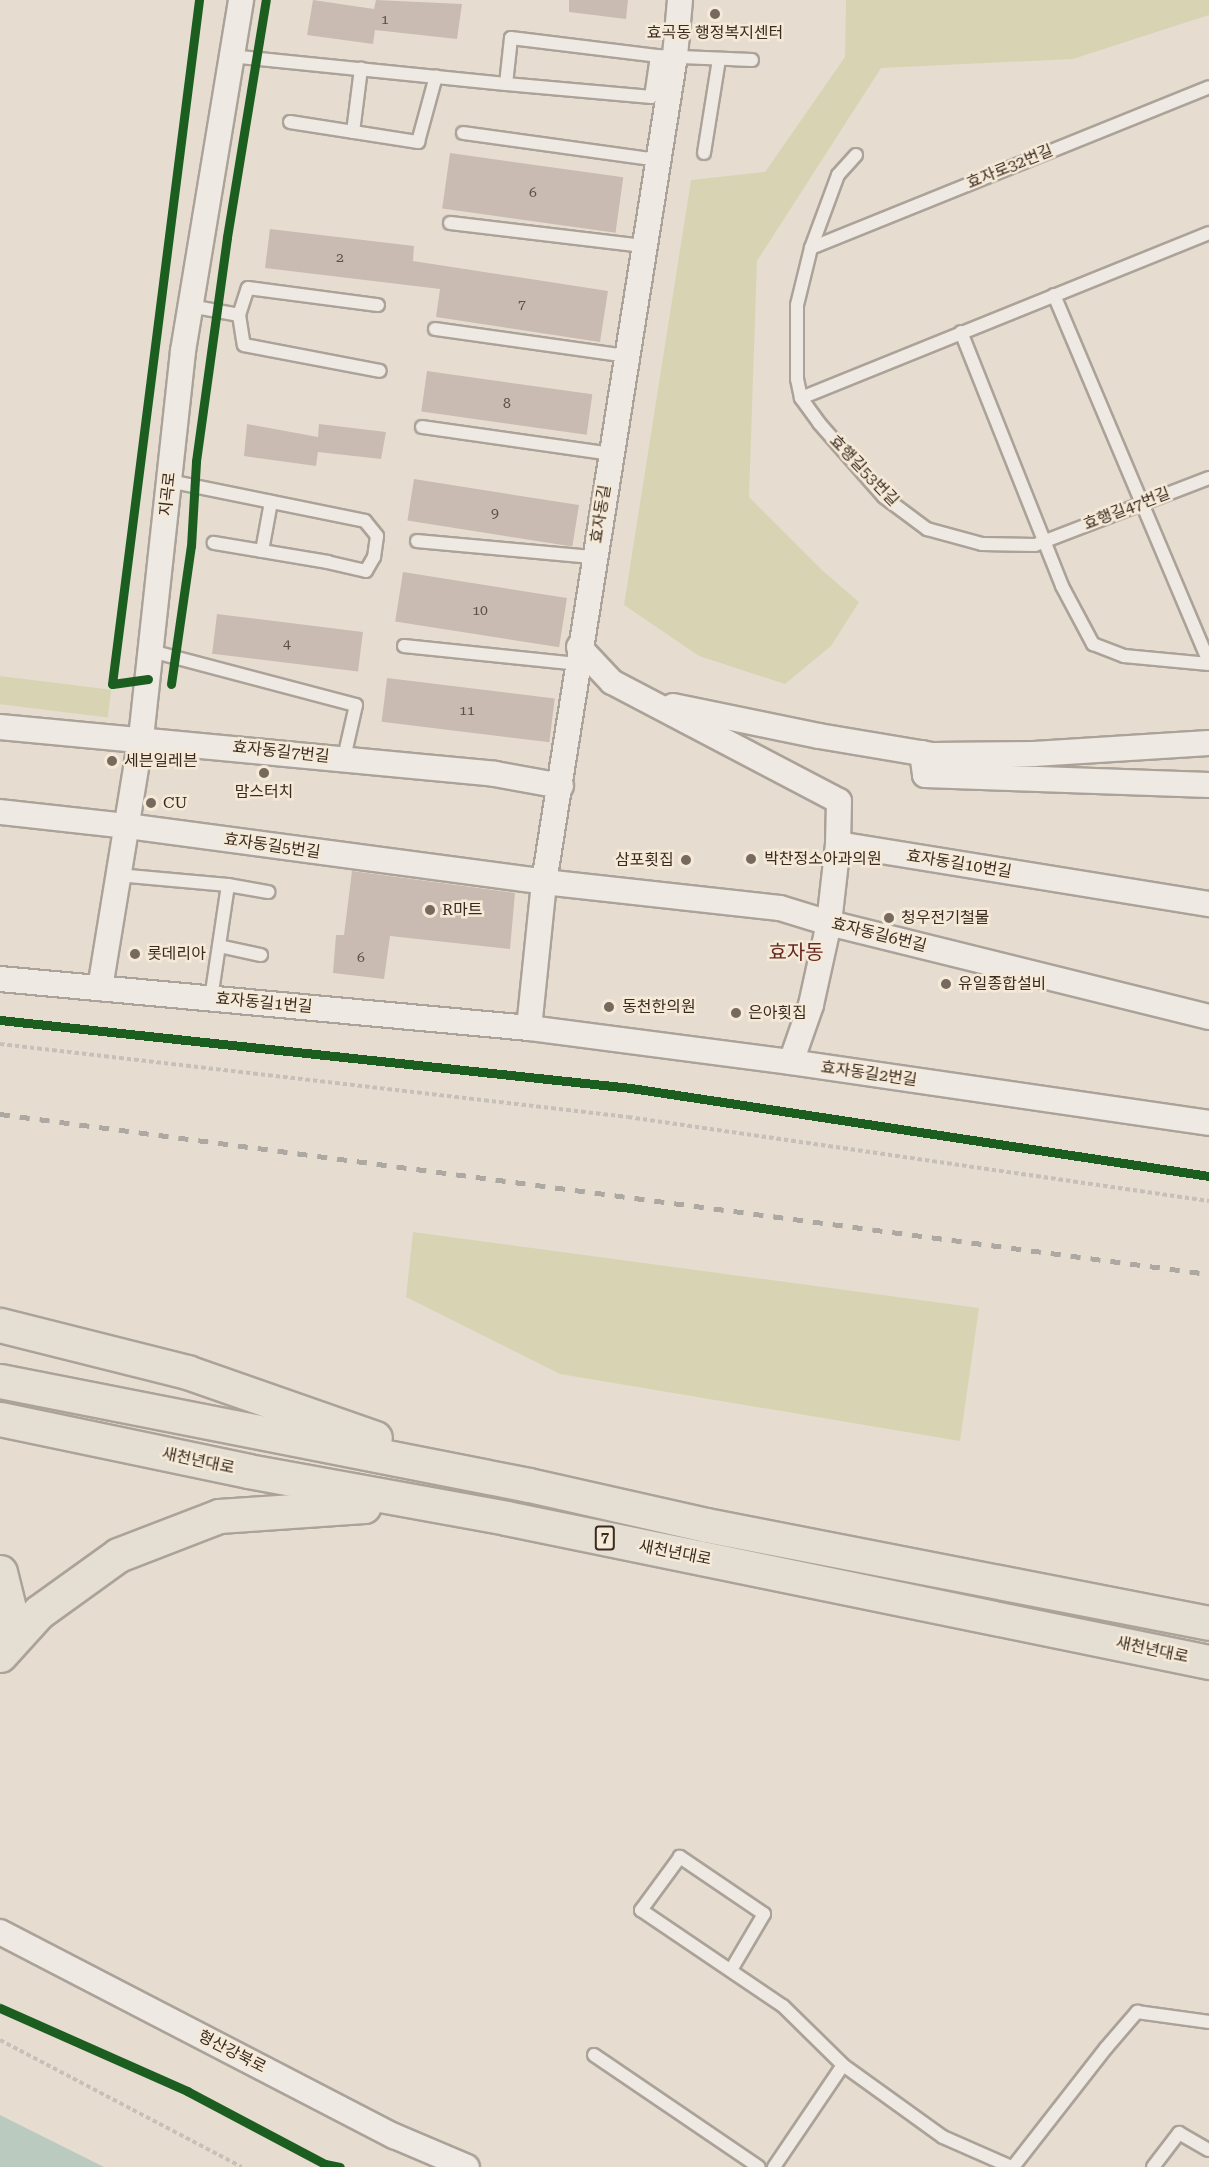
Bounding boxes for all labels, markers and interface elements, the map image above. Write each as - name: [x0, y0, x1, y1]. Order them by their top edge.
- marker: 효곡동 행정복지센터: [708, 7, 722, 21]
- house number: 1: [381, 11, 389, 27]
- place label: 효곡동 행정복지센터: [647, 23, 783, 43]
- street label: 효자로32번길: [964, 141, 1056, 193]
- house number: 6: [529, 184, 537, 200]
- house number: 2: [336, 249, 344, 265]
- house number: 7: [518, 296, 526, 312]
- house number: 8: [503, 395, 511, 411]
- street label: 효행길53번길: [825, 431, 903, 511]
- street label: 지곡로: [156, 471, 180, 517]
- street label: 효자동길: [587, 483, 615, 545]
- street label: 효행길47번길: [1081, 484, 1173, 534]
- house number: 9: [491, 505, 499, 521]
- house number: 10: [472, 602, 488, 618]
- house number: 4: [283, 635, 291, 651]
- house number: 11: [459, 702, 475, 718]
- street label: 효자동길7번길: [232, 737, 330, 767]
- place label: 세븐일레븐: [124, 751, 198, 771]
- marker: 세븐일레븐: [105, 754, 119, 768]
- marker: 맘스터치: [257, 766, 271, 780]
- place label: 맘스터치: [235, 782, 293, 802]
- place label: CU: [163, 793, 187, 813]
- marker: CU: [144, 796, 158, 810]
- street label: 효자동길5번길: [222, 830, 322, 862]
- street label: 효자동길10번길: [905, 846, 1013, 882]
- place label: 박찬정소아과의원: [764, 849, 882, 869]
- place label: 삼포횟집: [615, 850, 674, 870]
- marker: 박찬정소아과의원: [742, 850, 760, 868]
- marker: 삼포횟집: [679, 853, 693, 867]
- place label: R마트: [442, 900, 483, 920]
- marker: R마트: [423, 903, 437, 917]
- place label: 청우전기철물: [901, 908, 989, 928]
- marker: 청우전기철물: [882, 911, 896, 925]
- street label: 효자동길6번길: [829, 914, 929, 956]
- district label: 효자동: [768, 940, 824, 964]
- place label: 롯데리아: [147, 944, 206, 964]
- marker: 롯데리아: [128, 947, 142, 961]
- house number: 6: [357, 949, 365, 965]
- place label: 유일종합설비: [958, 974, 1046, 994]
- marker: 유일종합설비: [939, 977, 953, 991]
- street label: 효자동길1번길: [215, 989, 313, 1017]
- place label: 동천한의원: [622, 997, 696, 1017]
- marker: 동천한의원: [600, 998, 618, 1016]
- place label: 은아횟집: [748, 1003, 807, 1023]
- marker: 은아횟집: [729, 1006, 743, 1020]
- street label: 효자동길2번길: [819, 1058, 919, 1090]
- street label: 새천년대로: [160, 1444, 236, 1478]
- road number: 7: [594, 1526, 616, 1550]
- street label: 새천년대로: [637, 1537, 713, 1569]
- street label: 새천년대로: [1114, 1633, 1190, 1667]
- street label: 형산강북로: [195, 2027, 269, 2077]

